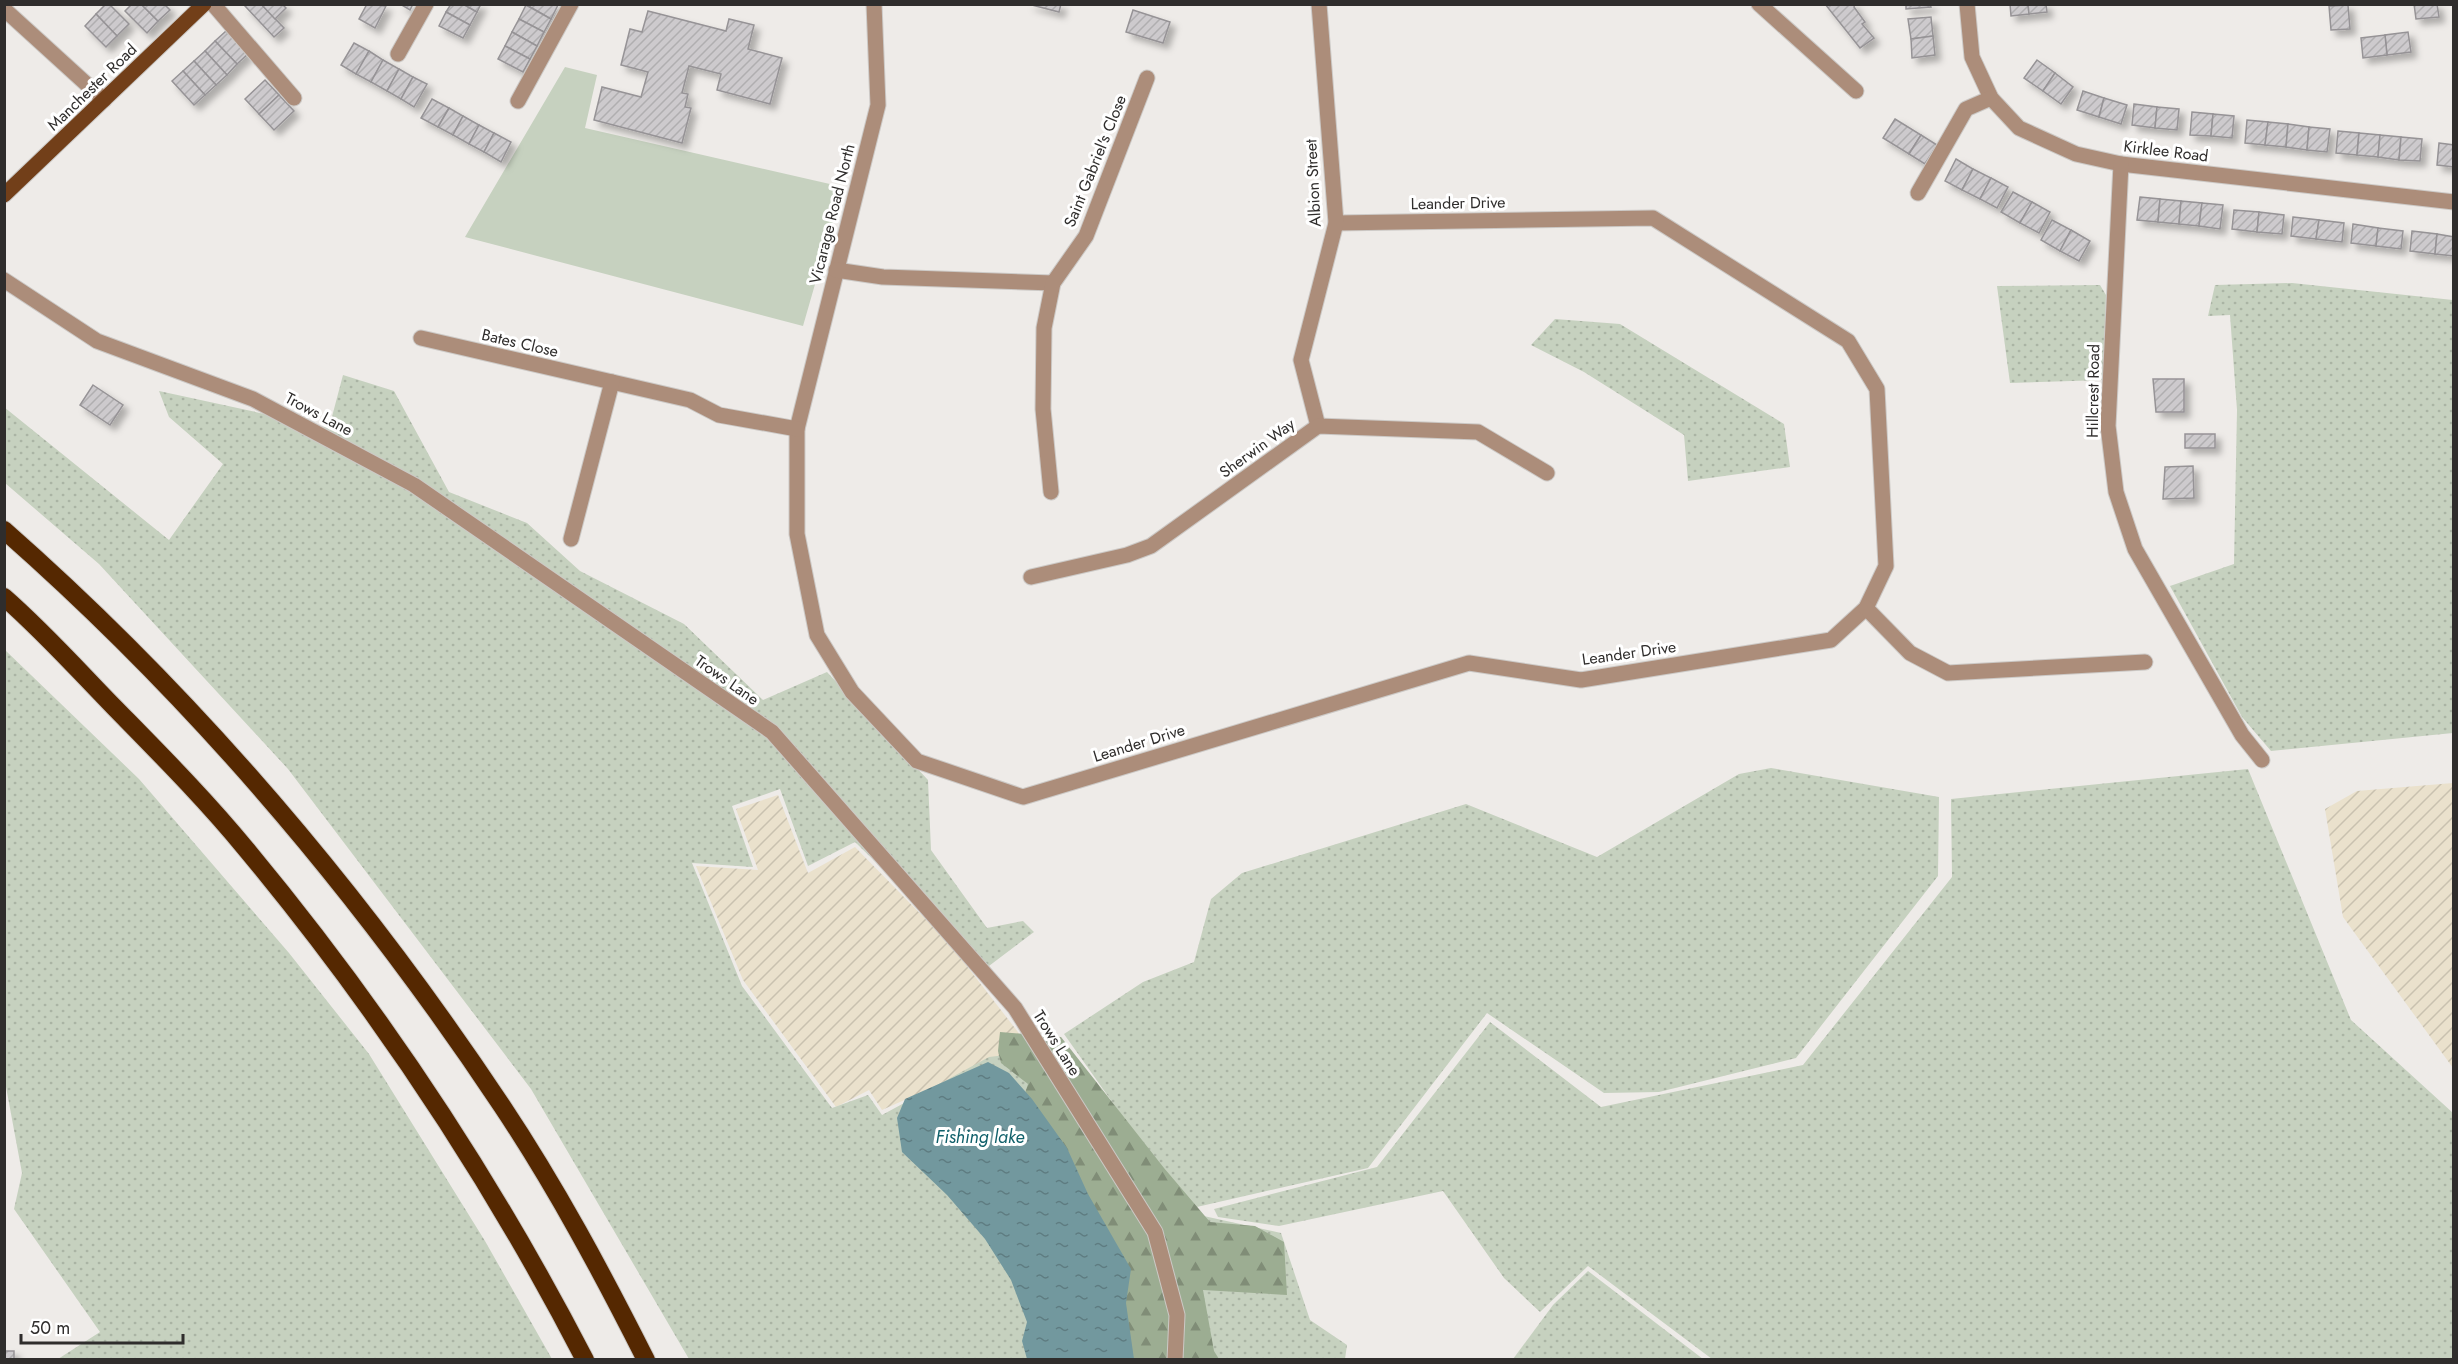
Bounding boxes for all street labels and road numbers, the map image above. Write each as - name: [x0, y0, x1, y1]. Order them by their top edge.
- street label: Manchester Road: [42, 38, 142, 136]
- street label: Saint Gabriel's Close: [1058, 91, 1132, 231]
- street label: Kirklee Road: [2122, 134, 2210, 168]
- street label: Albion Street: [1299, 138, 1327, 227]
- street label: Vicarage Road North: [803, 142, 861, 286]
- street label: Leander Drive: [1410, 191, 1506, 215]
- street label: Bates Close: [479, 323, 561, 363]
- street label: Hillcrest Road: [2081, 344, 2105, 438]
- street label: Trows Lane: [281, 387, 357, 441]
- street label: Sherwin Way: [1214, 412, 1300, 483]
- street label: Leander Drive: [1580, 635, 1678, 671]
- street label: Trows Lane: [690, 649, 764, 711]
- street label: Leander Drive: [1090, 718, 1188, 768]
- street label: Trows Lane: [1028, 1006, 1086, 1080]

